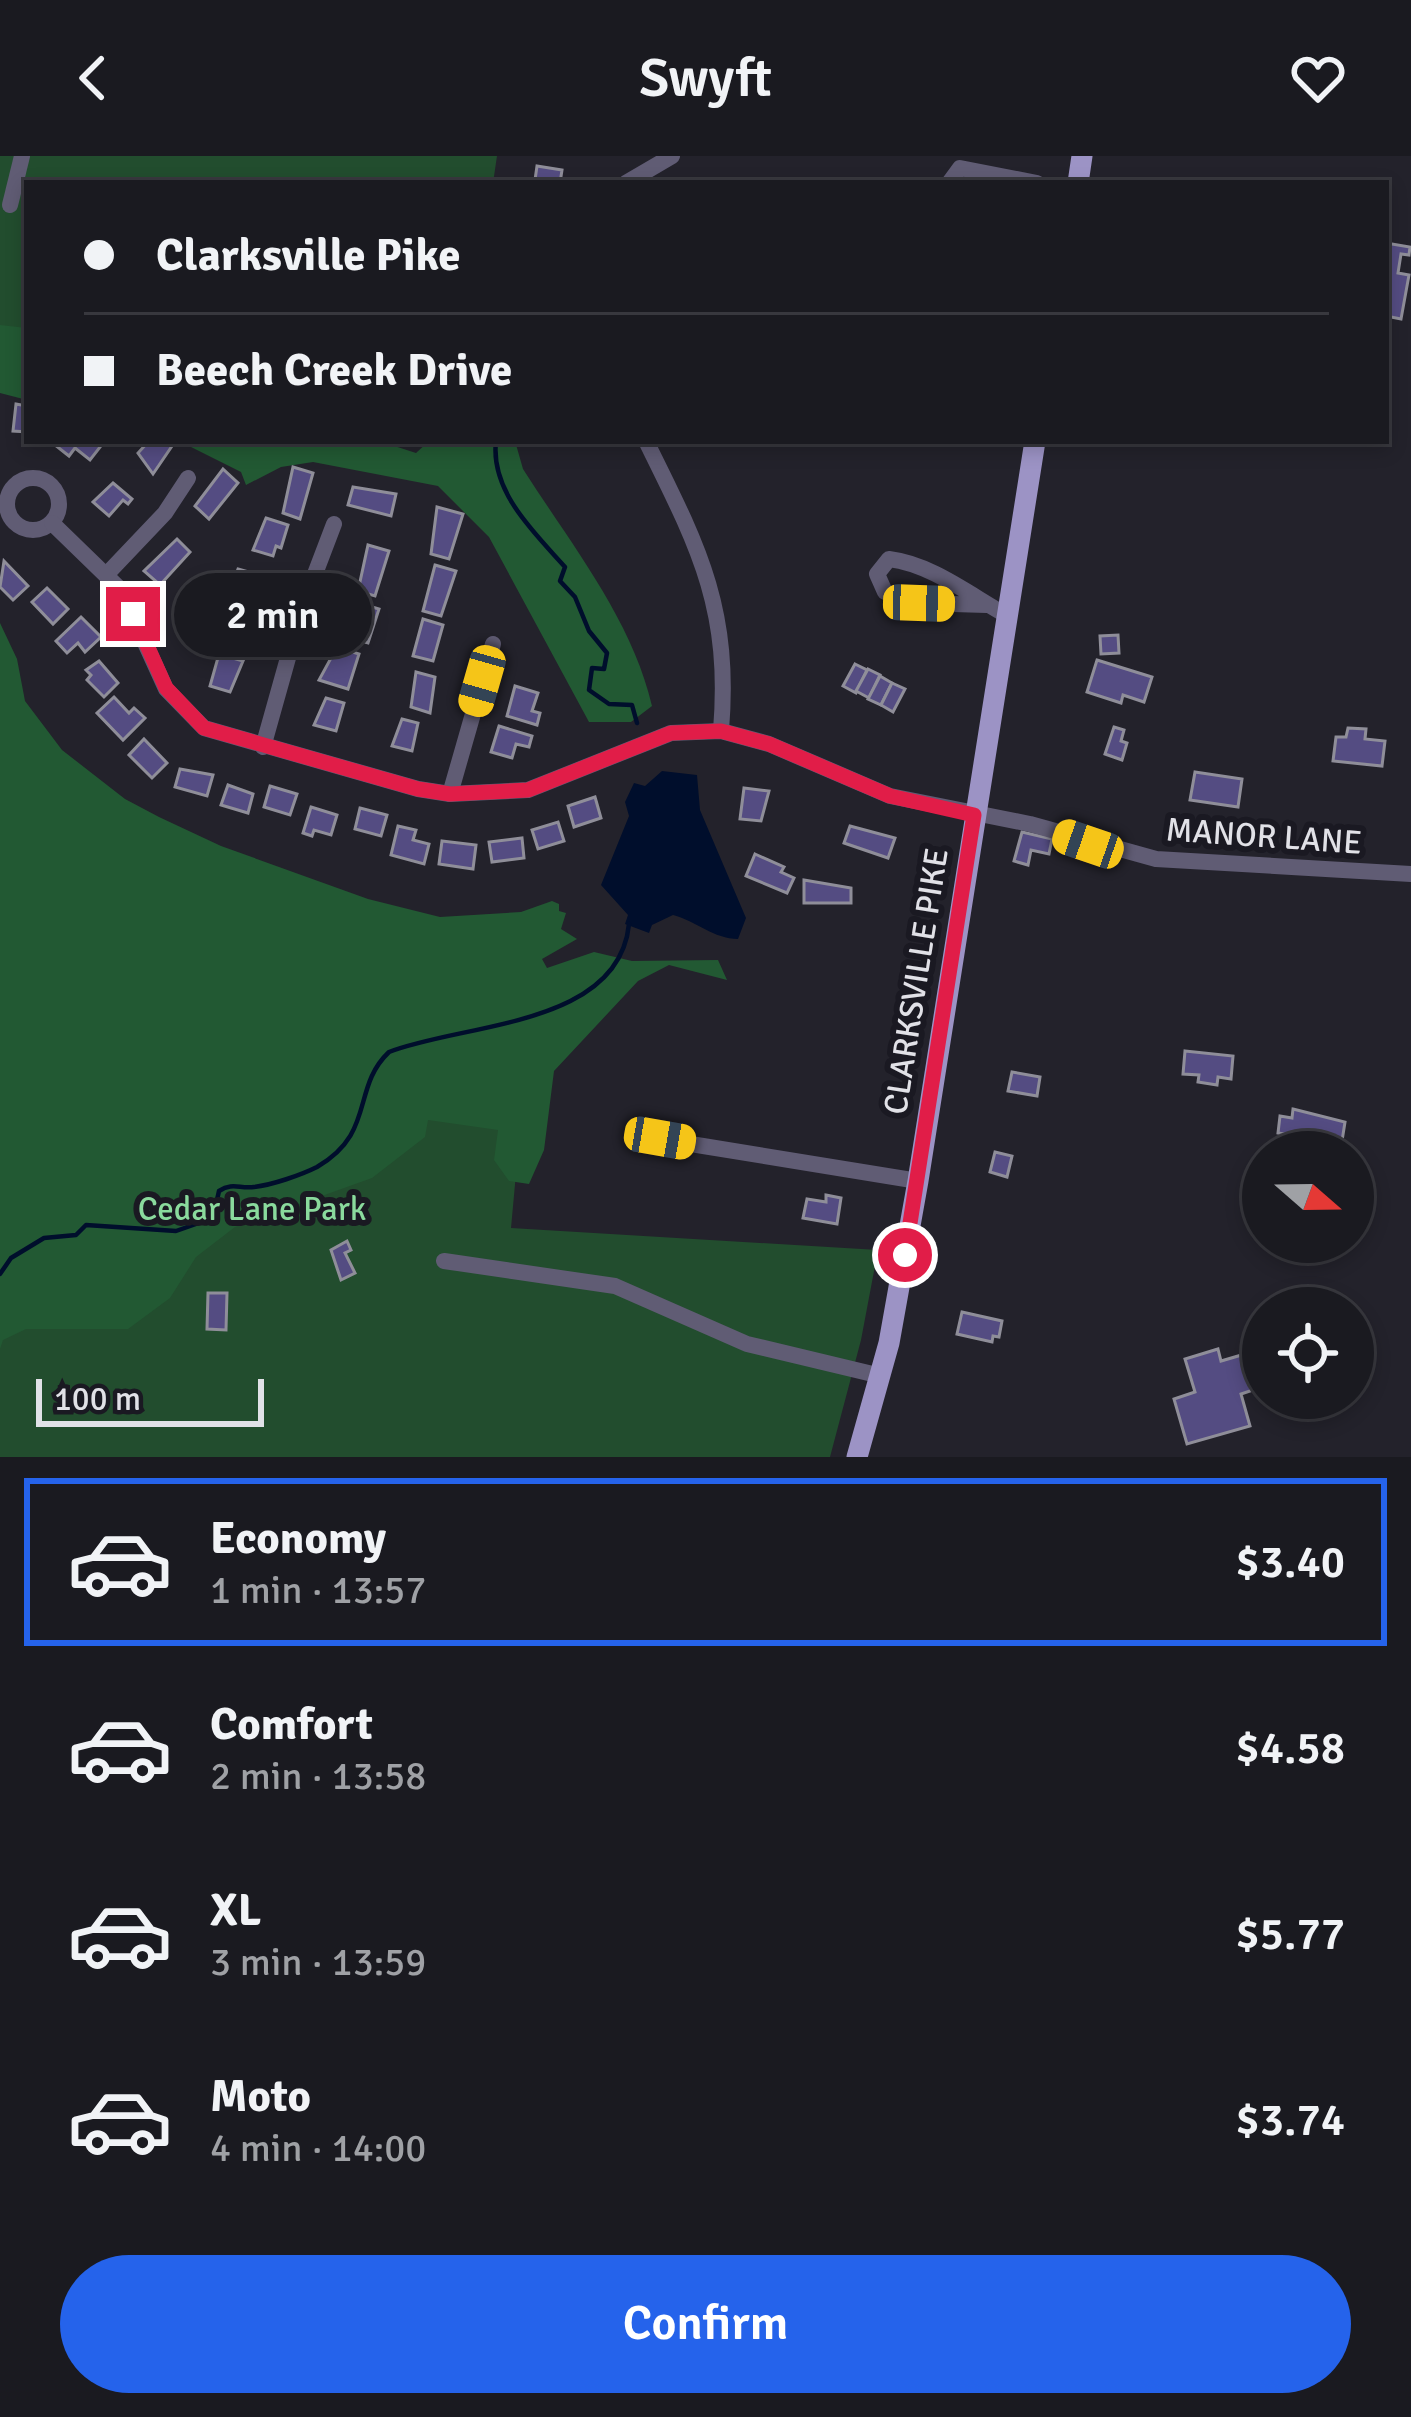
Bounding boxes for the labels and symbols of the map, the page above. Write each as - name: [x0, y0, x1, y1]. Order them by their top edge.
- callout: 2 min: [175, 572, 373, 656]
- car: [882, 584, 956, 622]
- route end: [106, 587, 160, 641]
- car: [455, 641, 509, 721]
- street label: MANOR LANE: [1165, 809, 1363, 864]
- car: [1048, 815, 1128, 873]
- street label: CLARKSVILLE PIKE: [875, 845, 958, 1117]
- car: [621, 1114, 699, 1162]
- north arrow: [1242, 1131, 1374, 1263]
- park label: Cedar Lane Park: [138, 1189, 366, 1230]
- route start: [878, 1228, 932, 1282]
- scale bar: [36, 1373, 264, 1426]

